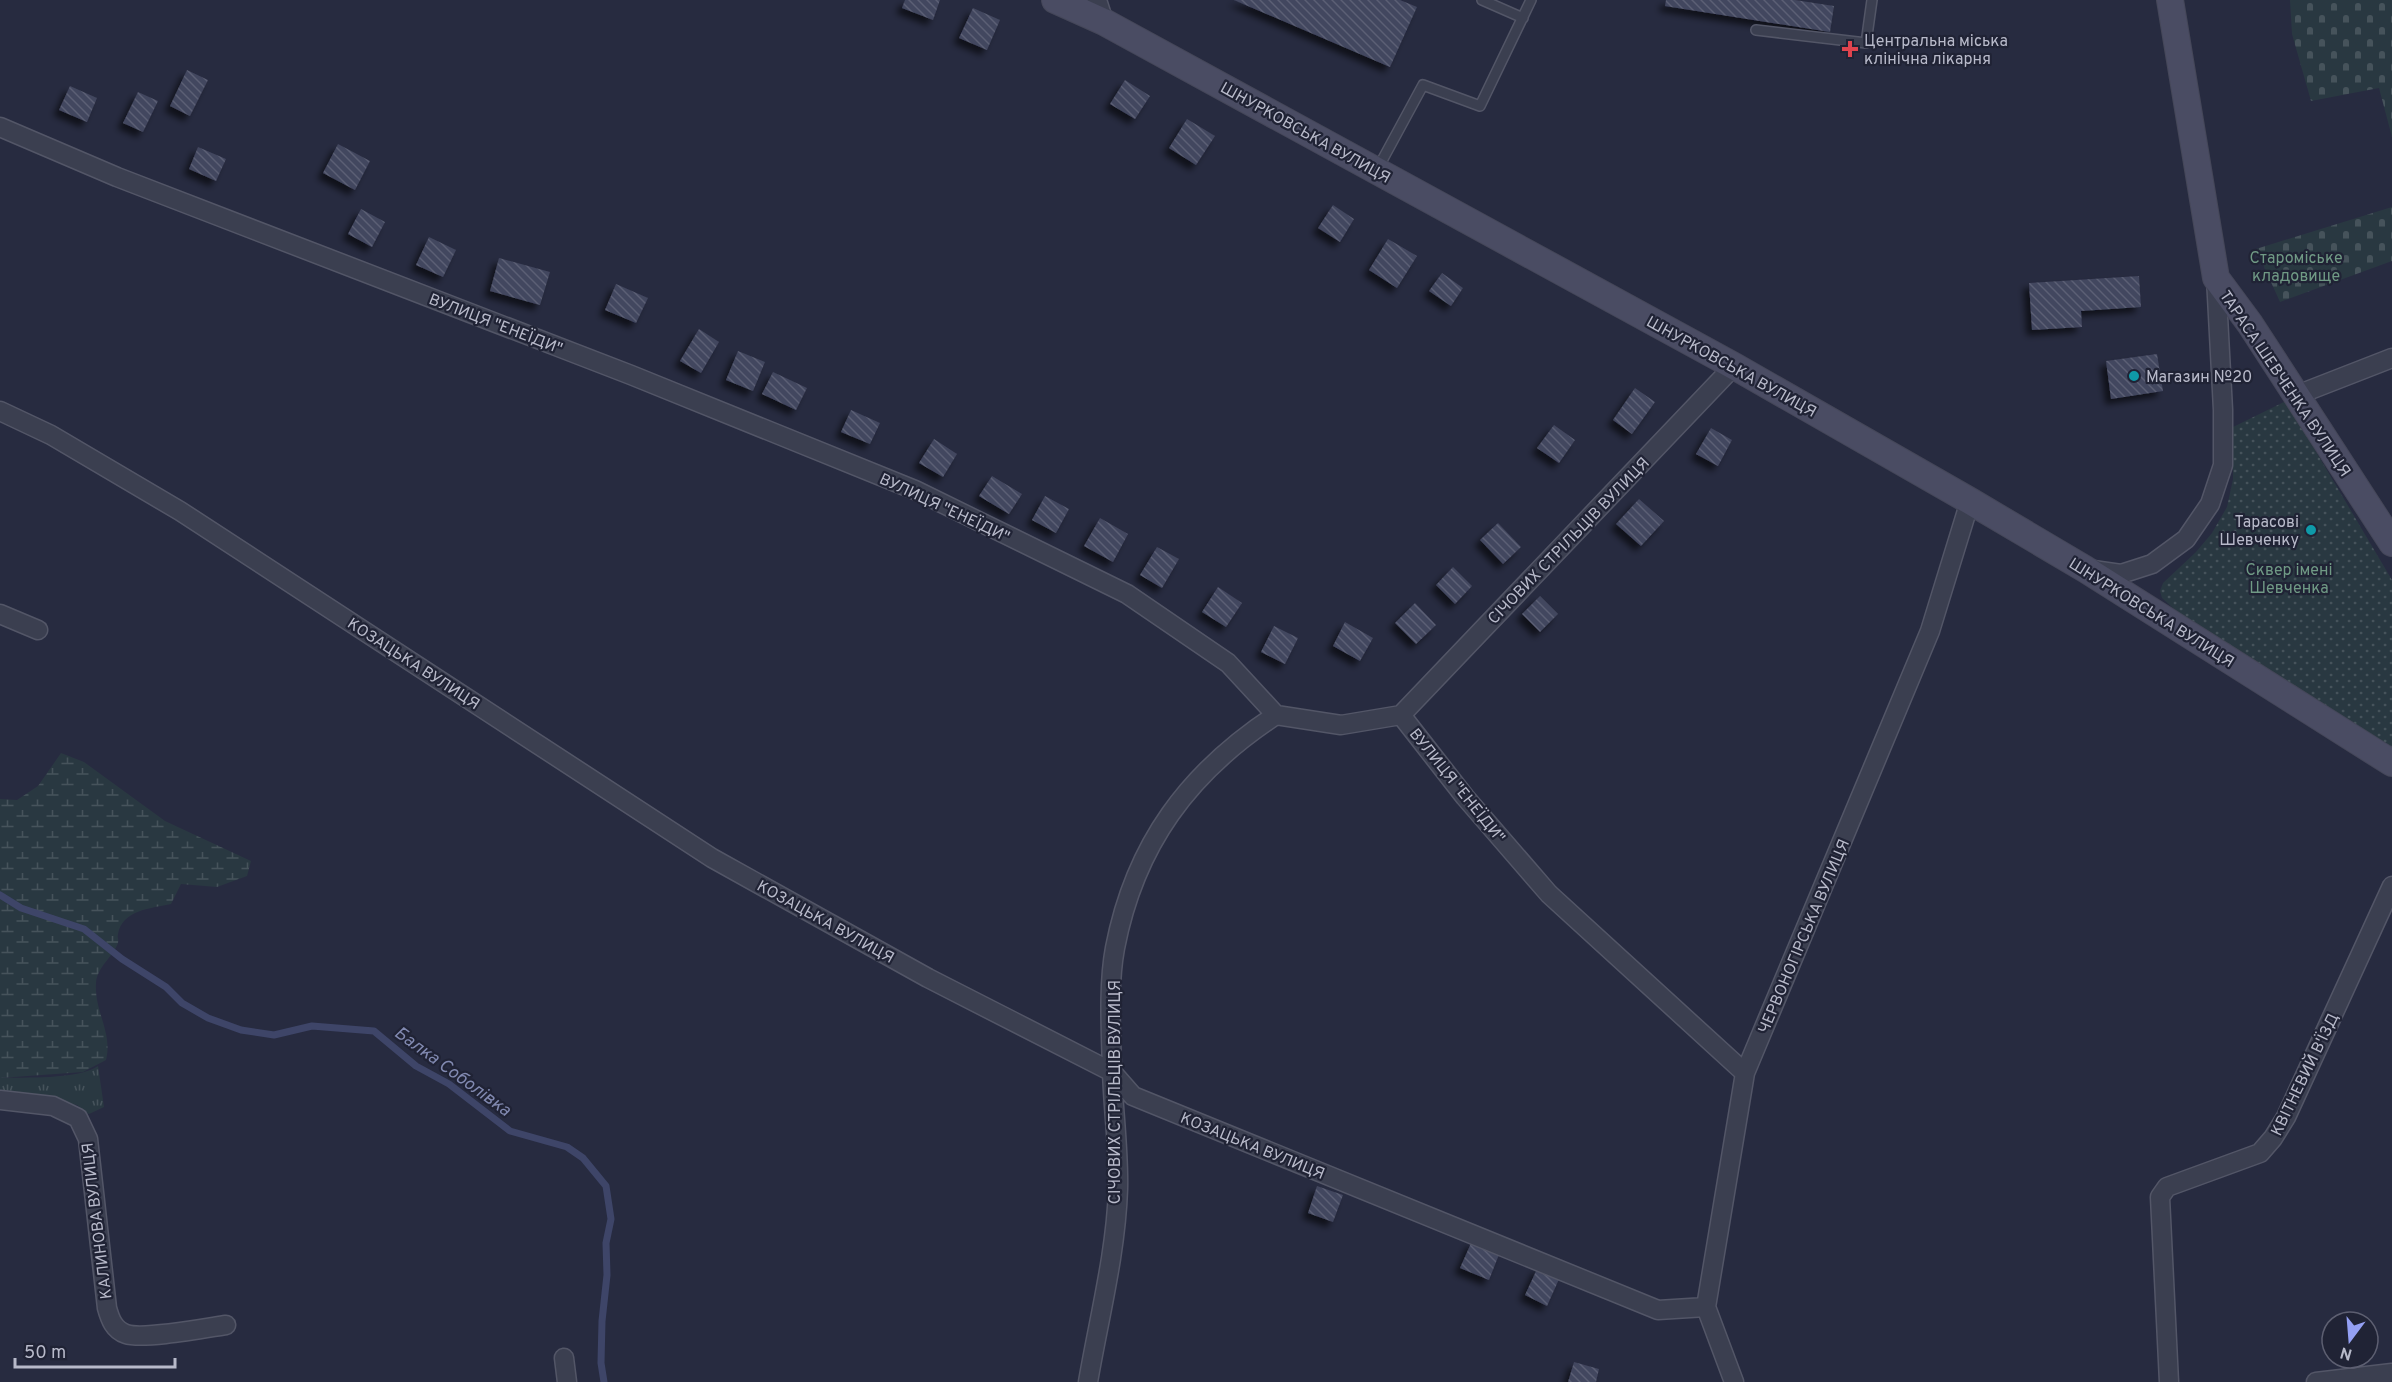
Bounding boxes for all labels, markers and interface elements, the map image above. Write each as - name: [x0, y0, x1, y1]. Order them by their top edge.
- place label: Центральна міська клінічна лікарня: [1864, 32, 2008, 70]
- marker: Центральна міська клінічна лікарня: [1841, 40, 1859, 58]
- street label: ШНУРКОВСЬКА ВУЛИЦЯ: [1216, 79, 1394, 189]
- park label: Староміське кладовище: [2249, 249, 2343, 287]
- street label: ТАРАСА ШЕВЧЕНКА ВУЛИЦЯ: [2214, 287, 2354, 481]
- street label: ВУЛИЦЯ "ЕНЕЇДИ": [426, 288, 566, 360]
- street label: ШНУРКОВСЬКА ВУЛИЦЯ: [1642, 313, 1820, 423]
- place label: Магазин №20: [2146, 368, 2252, 388]
- marker: Магазин №20: [2127, 369, 2141, 383]
- street label: СІЧОВИХ СТРІЛЬЦІВ ВУЛИЦЯ: [1484, 454, 1655, 629]
- street label: ВУЛИЦЯ "ЕНЕЇДИ": [876, 468, 1013, 548]
- place label: Тарасові Шевченку: [2219, 513, 2299, 551]
- marker: Тарасові Шевченку: [2304, 523, 2318, 537]
- street label: ШНУРКОВСЬКА ВУЛИЦЯ: [2064, 554, 2237, 673]
- park label: Сквер імені Шевченка: [2245, 561, 2333, 599]
- street label: КОЗАЦЬКА ВУЛИЦЯ: [343, 614, 483, 715]
- street label: ВУЛИЦЯ "ЕНЕЇДИ": [1404, 724, 1510, 848]
- street label: ЧЕРВОНОГІРСЬКА ВУЛИЦЯ: [1755, 836, 1855, 1037]
- street label: КОЗАЦЬКА ВУЛИЦЯ: [753, 877, 897, 969]
- street label: СІЧОВИХ СТРІЛЬЦІВ ВУЛИЦЯ: [1106, 980, 1126, 1204]
- street label: КВІТНЕВИЙ В'ЇЗД: [2266, 1009, 2344, 1140]
- water label: Балка Соболівка: [389, 1022, 516, 1123]
- street label: КОЗАЦЬКА ВУЛИЦЯ: [1177, 1109, 1327, 1185]
- street label: КАЛИНОВА ВУЛИЦЯ: [78, 1141, 118, 1300]
- north arrow: [2320, 1310, 2380, 1370]
- scale bar: [15, 1331, 176, 1369]
- text: N: [2338, 1341, 2355, 1364]
- text: 50 m: [24, 1342, 66, 1365]

